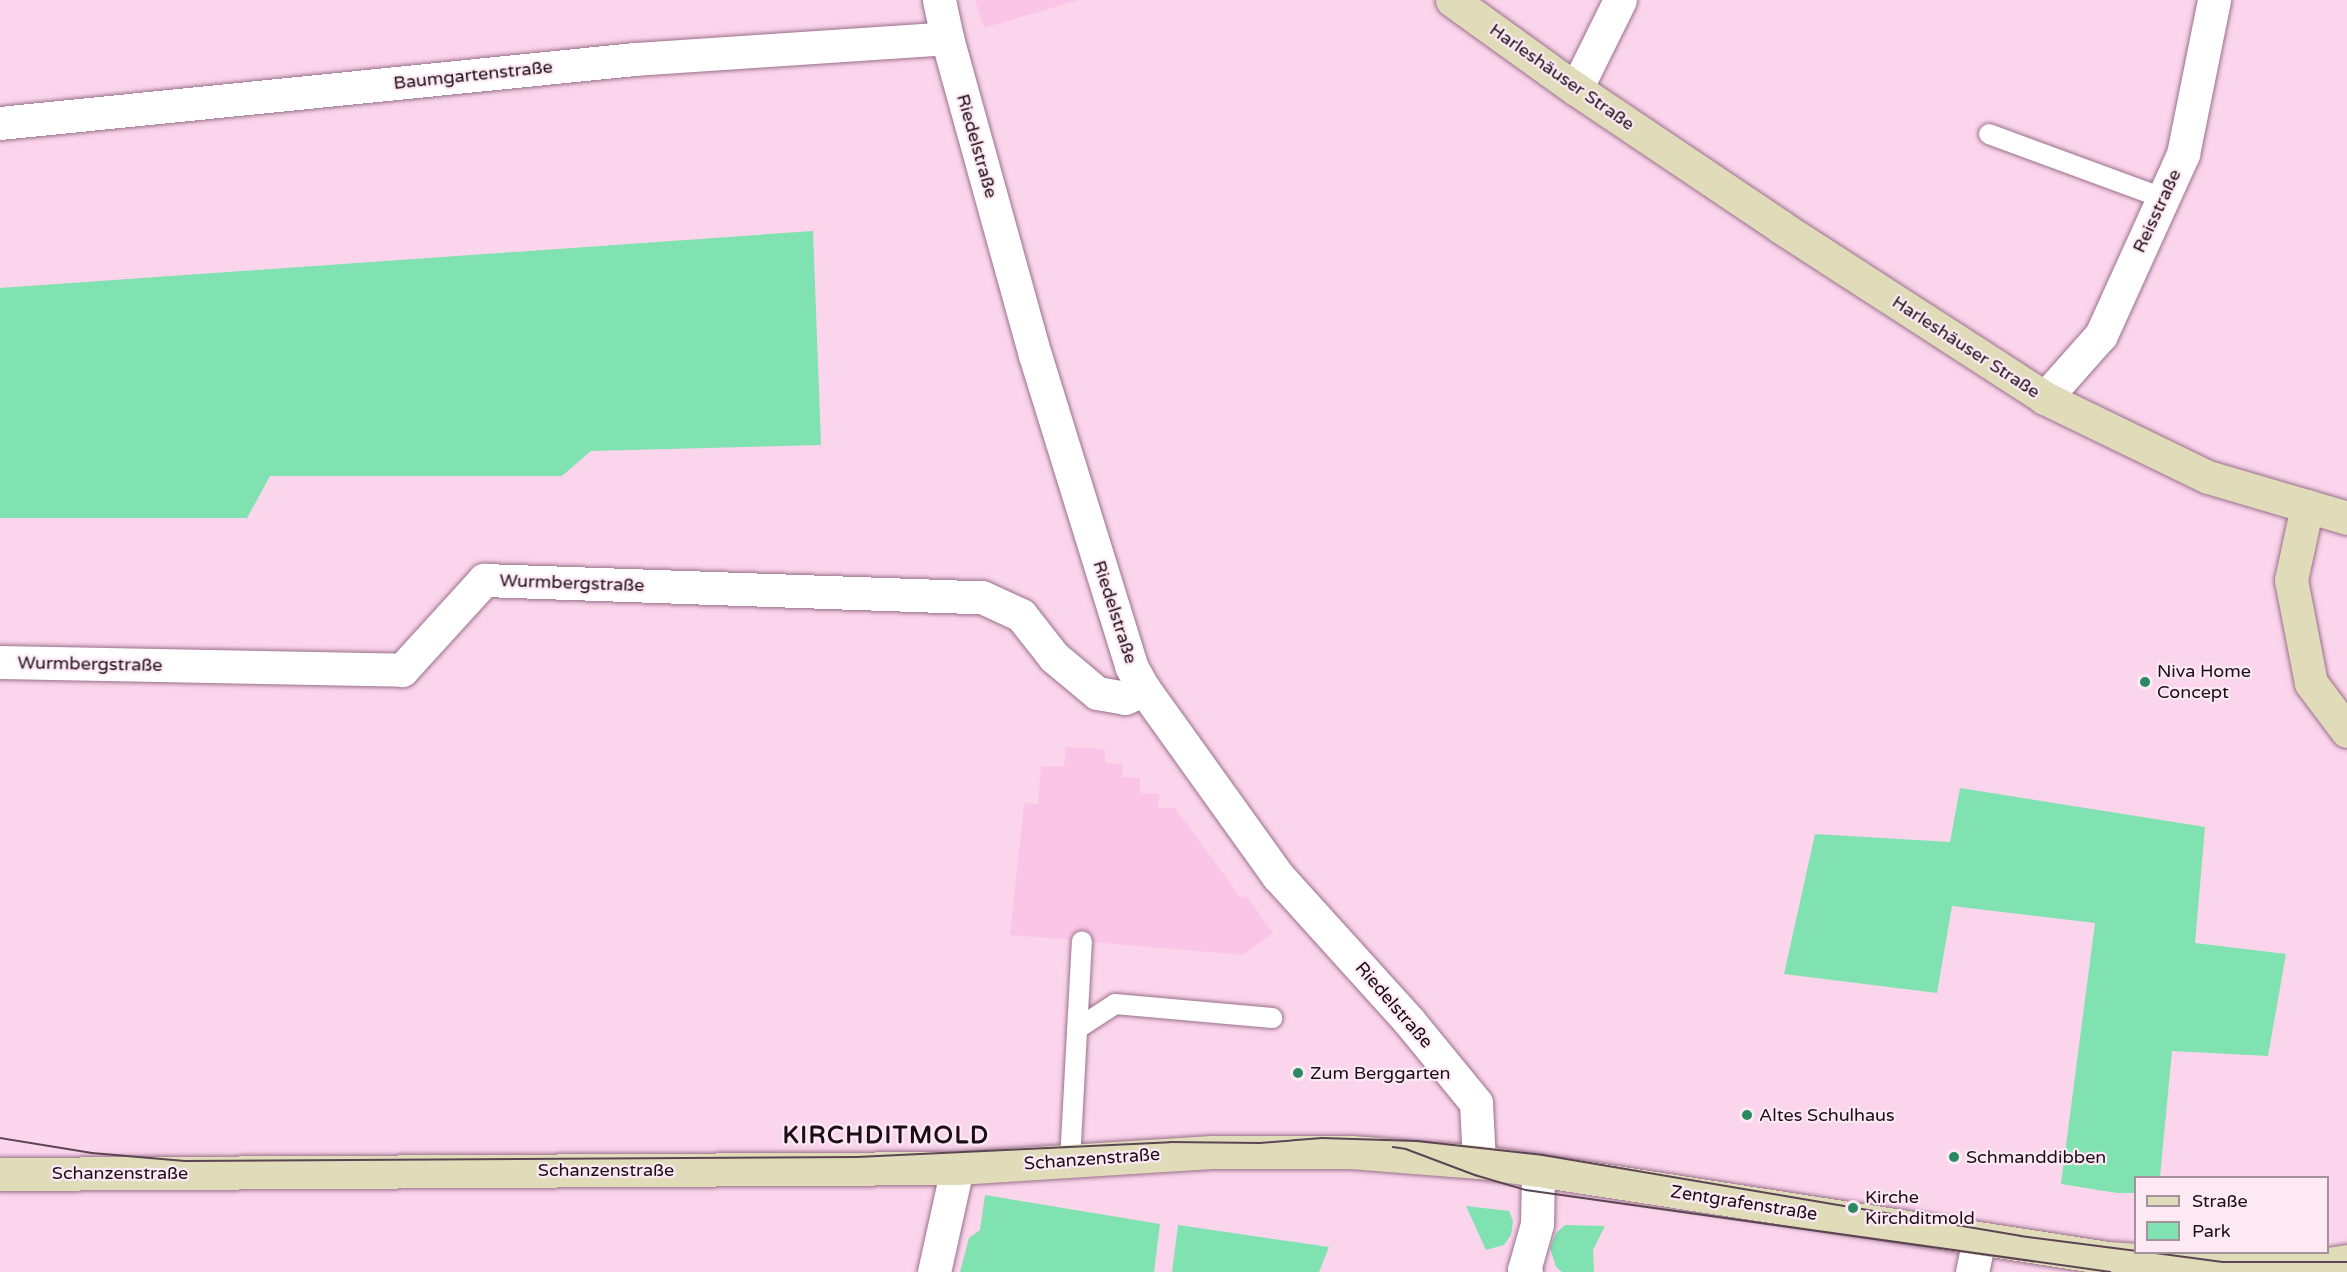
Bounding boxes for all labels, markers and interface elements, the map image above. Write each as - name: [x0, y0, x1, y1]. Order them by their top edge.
- street label: Harleshäuser Straße: [1485, 19, 1639, 135]
- street label: Baumgartenstraße: [392, 56, 554, 94]
- street label: Riedelstraße: [952, 92, 1002, 200]
- street label: Reisstraße: [2128, 166, 2186, 256]
- street label: Harleshäuser Straße: [1888, 291, 2044, 403]
- street label: Riedelstraße: [1088, 558, 1142, 666]
- street label: Wurmbergstraße: [499, 570, 645, 596]
- street label: Wurmbergstraße: [17, 652, 163, 676]
- place label: Niva Home Concept: [2157, 661, 2251, 704]
- marker: Niva Home Concept: [2138, 675, 2152, 689]
- street label: Riedelstraße: [1351, 957, 1437, 1053]
- place label: Zum Berggarten: [1310, 1062, 1450, 1084]
- marker: Zum Berggarten: [1291, 1066, 1305, 1080]
- place label: Altes Schulhaus: [1759, 1104, 1895, 1126]
- marker: Altes Schulhaus: [1740, 1108, 1754, 1122]
- district label: KIRCHDITMOLD: [783, 1122, 989, 1150]
- street label: Schanzenstraße: [1023, 1143, 1161, 1175]
- place label: Schmanddibben: [1966, 1146, 2106, 1168]
- marker: Schmanddibben: [1947, 1150, 1961, 1164]
- street label: Schanzenstraße: [538, 1159, 674, 1181]
- street label: Schanzenstraße: [52, 1162, 188, 1184]
- legend: [2134, 1176, 2329, 1254]
- street label: Zentgrafenstraße: [1669, 1181, 1819, 1225]
- place label: Kirche Kirchditmold: [1865, 1187, 1975, 1230]
- text: Straße: [2192, 1190, 2248, 1212]
- marker: Kirche Kirchditmold: [1846, 1201, 1860, 1215]
- text: Park: [2192, 1220, 2230, 1242]

